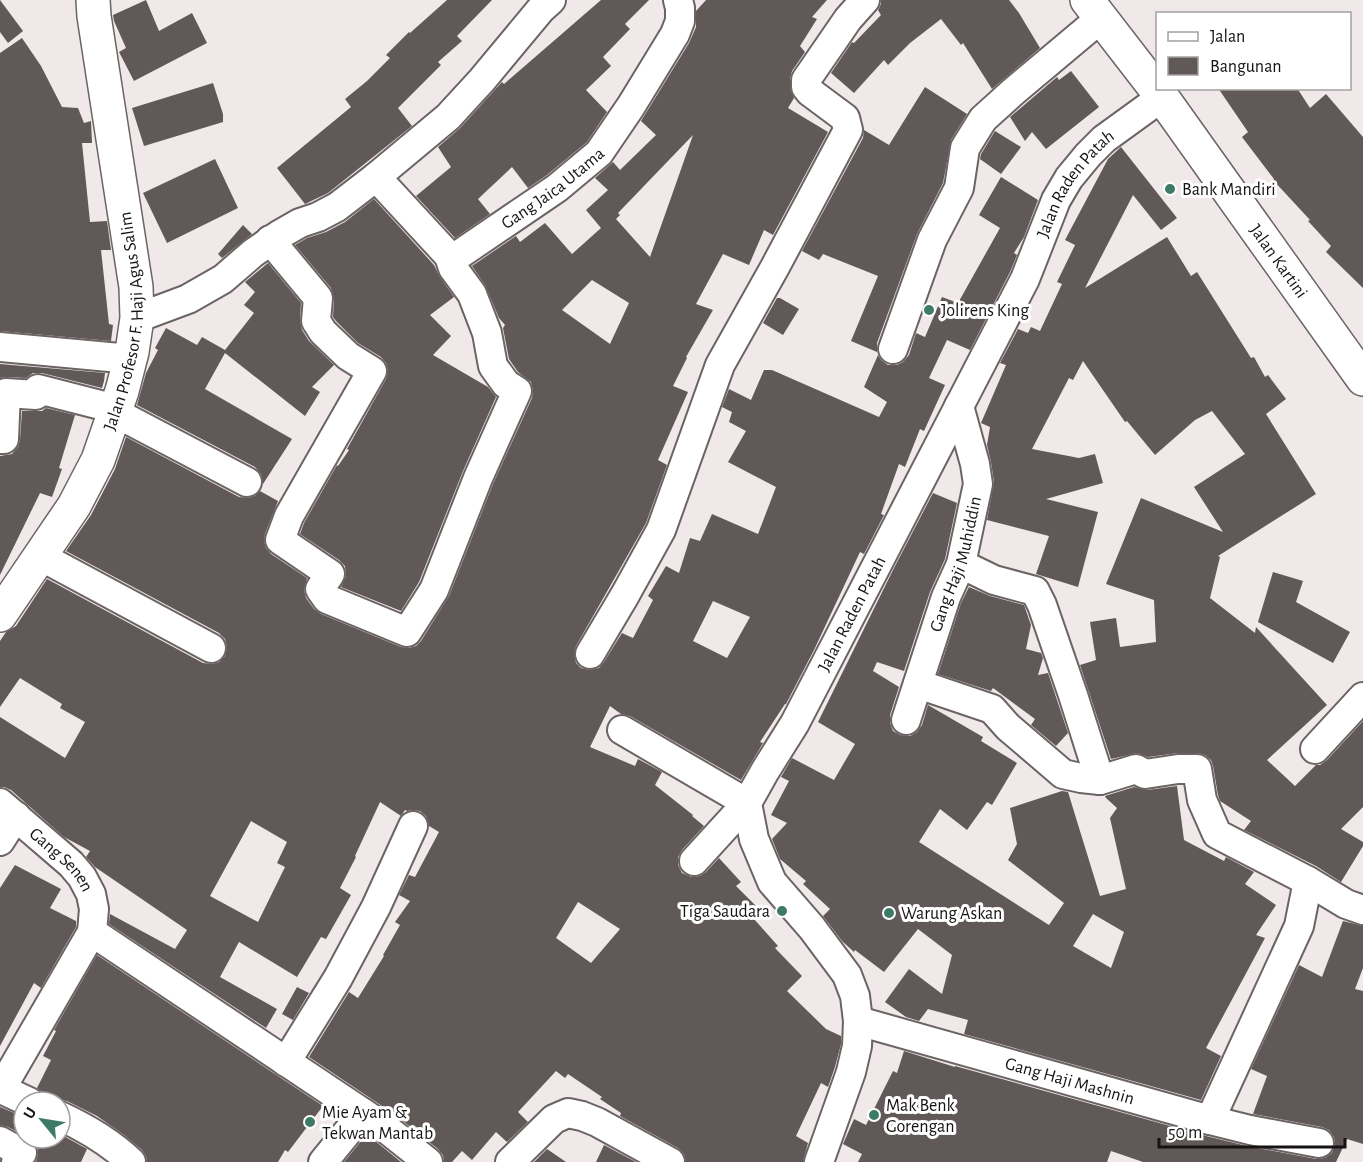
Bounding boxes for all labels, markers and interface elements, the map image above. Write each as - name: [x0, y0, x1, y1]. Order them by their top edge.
- legend: [1156, 12, 1351, 90]
- text: Jalan: [1210, 28, 1245, 46]
- text: Bangunan: [1210, 58, 1282, 76]
- street label: Jalan Raden Patah: [1034, 127, 1118, 240]
- street label: Gang Jaica Utama: [498, 144, 608, 233]
- place label: Bank Mandiri: [1182, 181, 1276, 199]
- marker: Bank Mandiri: [1163, 182, 1177, 196]
- street label: Jalan Profesor F. Haji Agus Salim: [101, 210, 147, 433]
- street label: Jalan Kartini: [1246, 221, 1310, 302]
- place label: Jolirens King: [941, 302, 1029, 320]
- marker: Jolirens King: [922, 303, 936, 317]
- street label: Gang Haji Muhiddin: [927, 495, 985, 634]
- street label: Jalan Raden Patah: [815, 554, 890, 675]
- street label: Gang Senen: [26, 825, 96, 895]
- place label: Tiga Saudara: [680, 903, 770, 921]
- marker: Tiga Saudara: [775, 904, 789, 918]
- place label: Warung Askan: [901, 905, 1002, 923]
- marker: Warung Askan: [882, 906, 896, 920]
- street label: Gang Haji Mashnin: [1003, 1055, 1136, 1108]
- north arrow: [12, 1090, 72, 1150]
- place label: Mak Benk Gorengan: [886, 1097, 956, 1136]
- place label: Mie Ayam & Tekwan Mantab: [322, 1104, 433, 1143]
- text: U: [20, 1105, 39, 1121]
- marker: Mak Benk Gorengan: [867, 1108, 881, 1122]
- scale bar: [1159, 1111, 1345, 1149]
- marker: Mie Ayam & Tekwan Mantab: [303, 1115, 317, 1129]
- text: 50 m: [1168, 1124, 1202, 1142]

